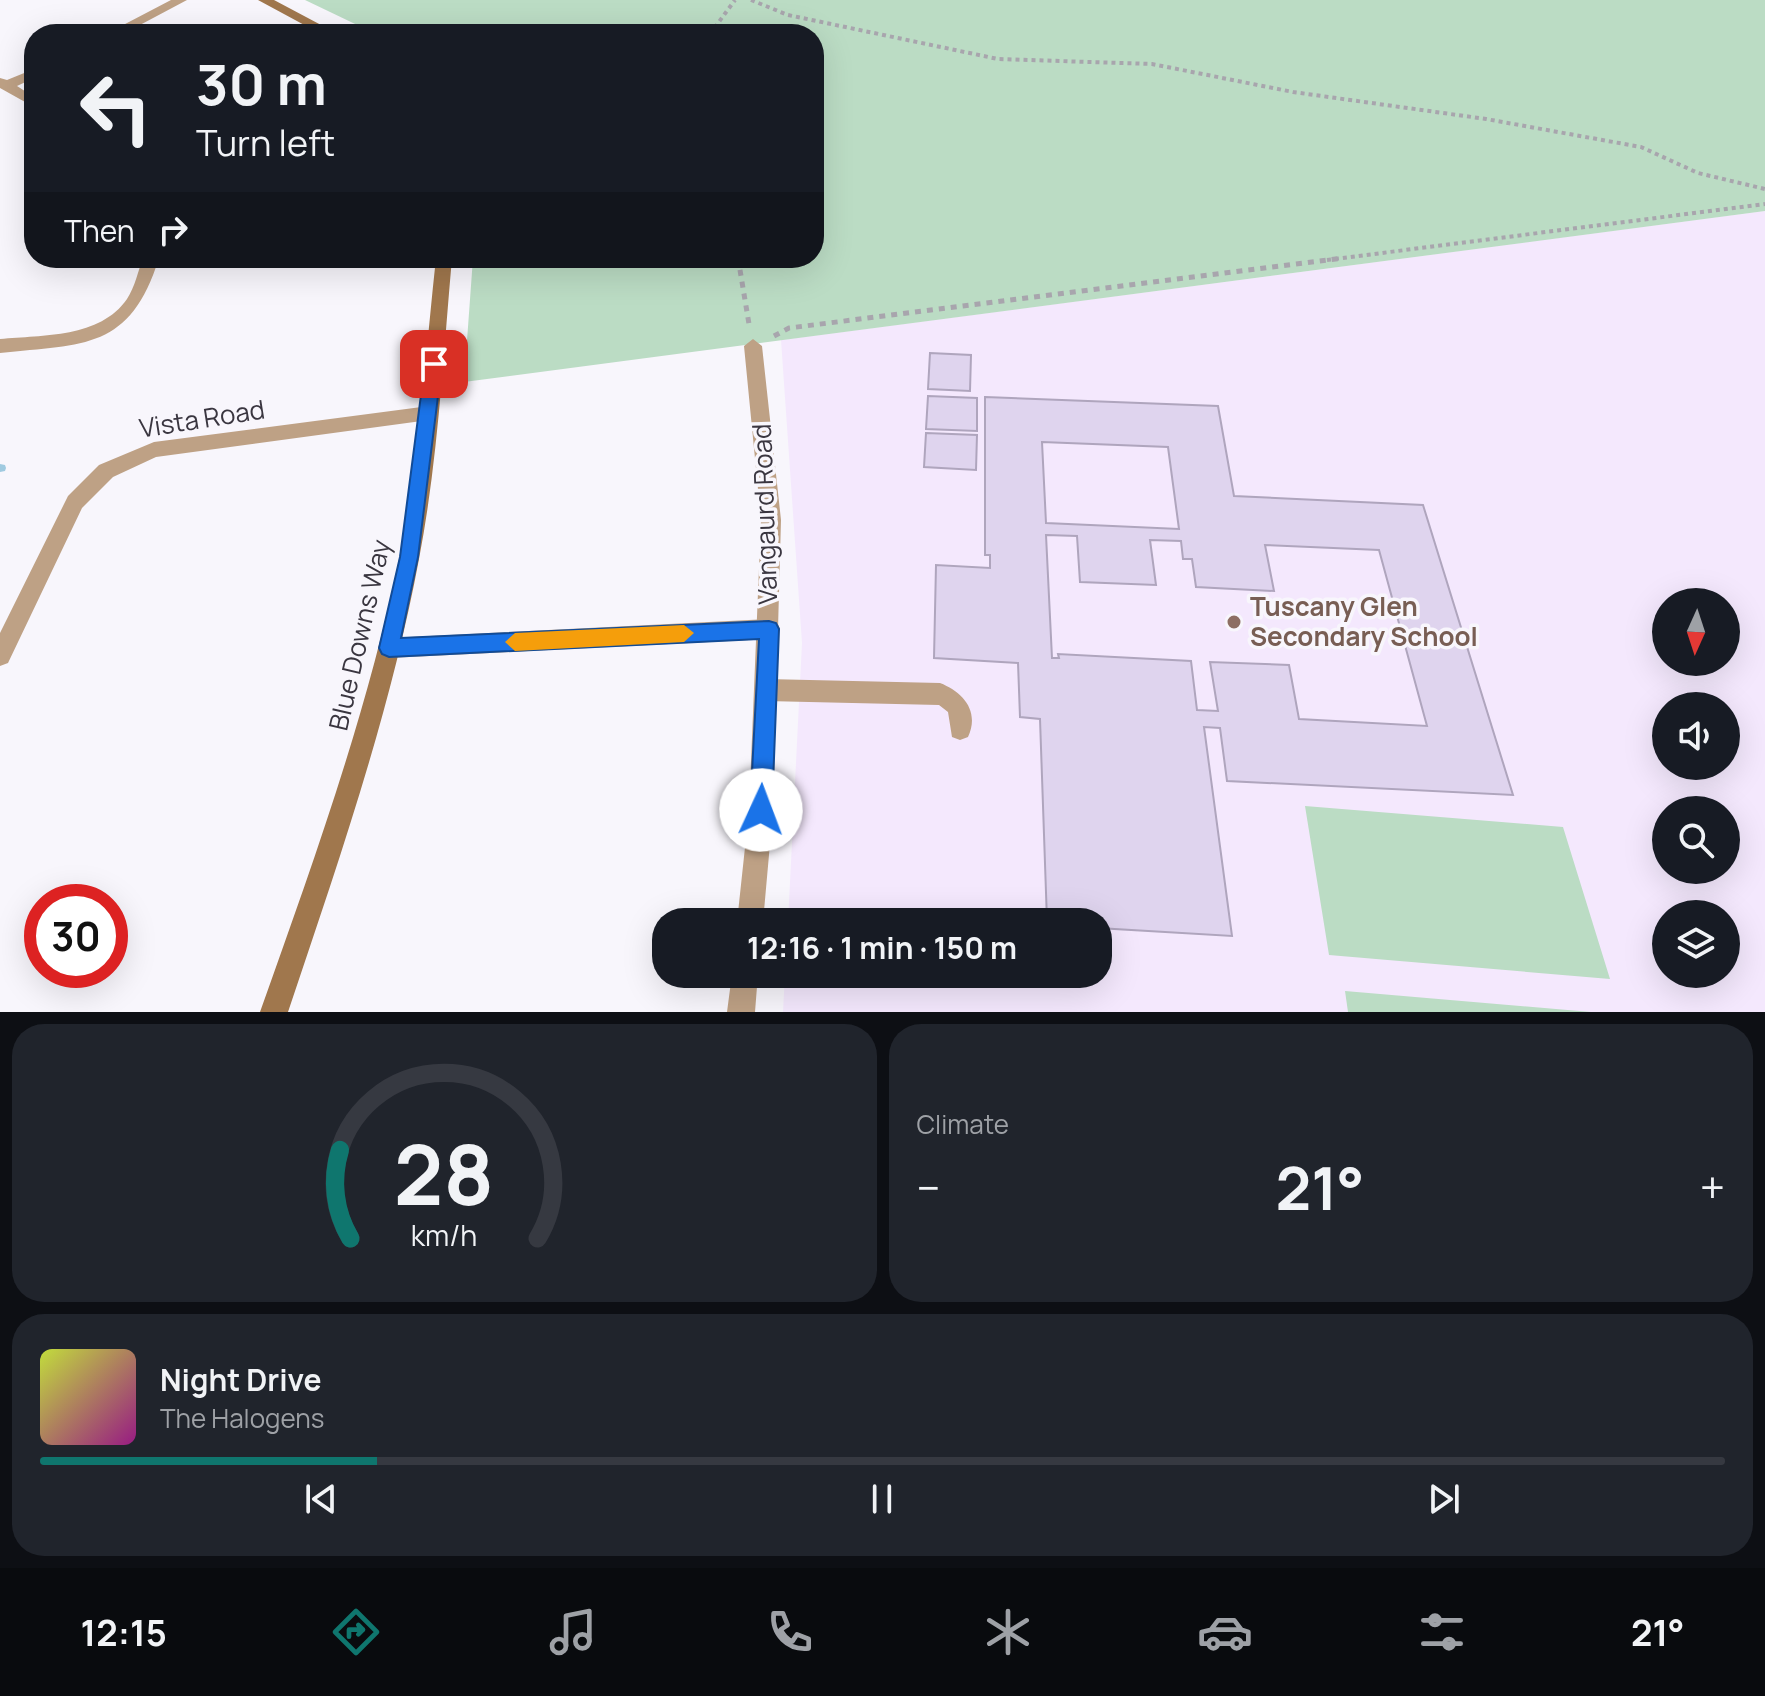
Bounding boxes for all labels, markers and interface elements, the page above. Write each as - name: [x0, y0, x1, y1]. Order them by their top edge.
- text: 30 m: [196, 45, 327, 122]
- icon: left: [64, 56, 168, 160]
- text: Turn left: [196, 118, 335, 167]
- icon: right: [151, 208, 195, 252]
- text: Then: [64, 210, 135, 251]
- pin: [400, 330, 468, 398]
- icon: arrive: [412, 342, 456, 386]
- street label: Vista Road: [137, 390, 267, 446]
- street label: Vangaurd Road: [743, 423, 785, 605]
- street label: Blue Downs Way: [320, 535, 399, 734]
- place label: Tuscany Glen Secondary School: [1250, 588, 1478, 654]
- north arrow: [1652, 588, 1740, 676]
- map controls: [1652, 588, 1740, 988]
- marker: Tuscany Glen Secondary School: [1225, 613, 1243, 631]
- button: sound: [1652, 692, 1740, 780]
- position arrow: [719, 768, 803, 852]
- button: search: [1652, 796, 1740, 884]
- speed limit sign: 30: [24, 884, 128, 988]
- button: layers: [1652, 900, 1740, 988]
- text: 12:16 · 1 min · 150 m: [747, 927, 1017, 968]
- text: Climate: [917, 1106, 1009, 1142]
- text: 28: [394, 1116, 495, 1230]
- text: 21°: [1275, 1146, 1364, 1228]
- text: −: [917, 1157, 940, 1217]
- text: +: [1700, 1157, 1725, 1217]
- text: km/h: [411, 1216, 477, 1255]
- text: Night Drive: [160, 1359, 322, 1400]
- text: The Halogens: [160, 1400, 324, 1436]
- icon: previous: [299, 1477, 343, 1521]
- icon: pause: [860, 1477, 904, 1521]
- icon: next: [1422, 1477, 1466, 1521]
- icon: directions: [328, 1604, 384, 1660]
- icon: music: [545, 1604, 601, 1660]
- icon: phone: [762, 1604, 818, 1660]
- icon: climate: [980, 1604, 1036, 1660]
- icon: car: [1197, 1604, 1253, 1660]
- icon: filters: [1414, 1604, 1470, 1660]
- text: 12:15: [81, 1608, 167, 1657]
- text: 21°: [1631, 1608, 1684, 1657]

